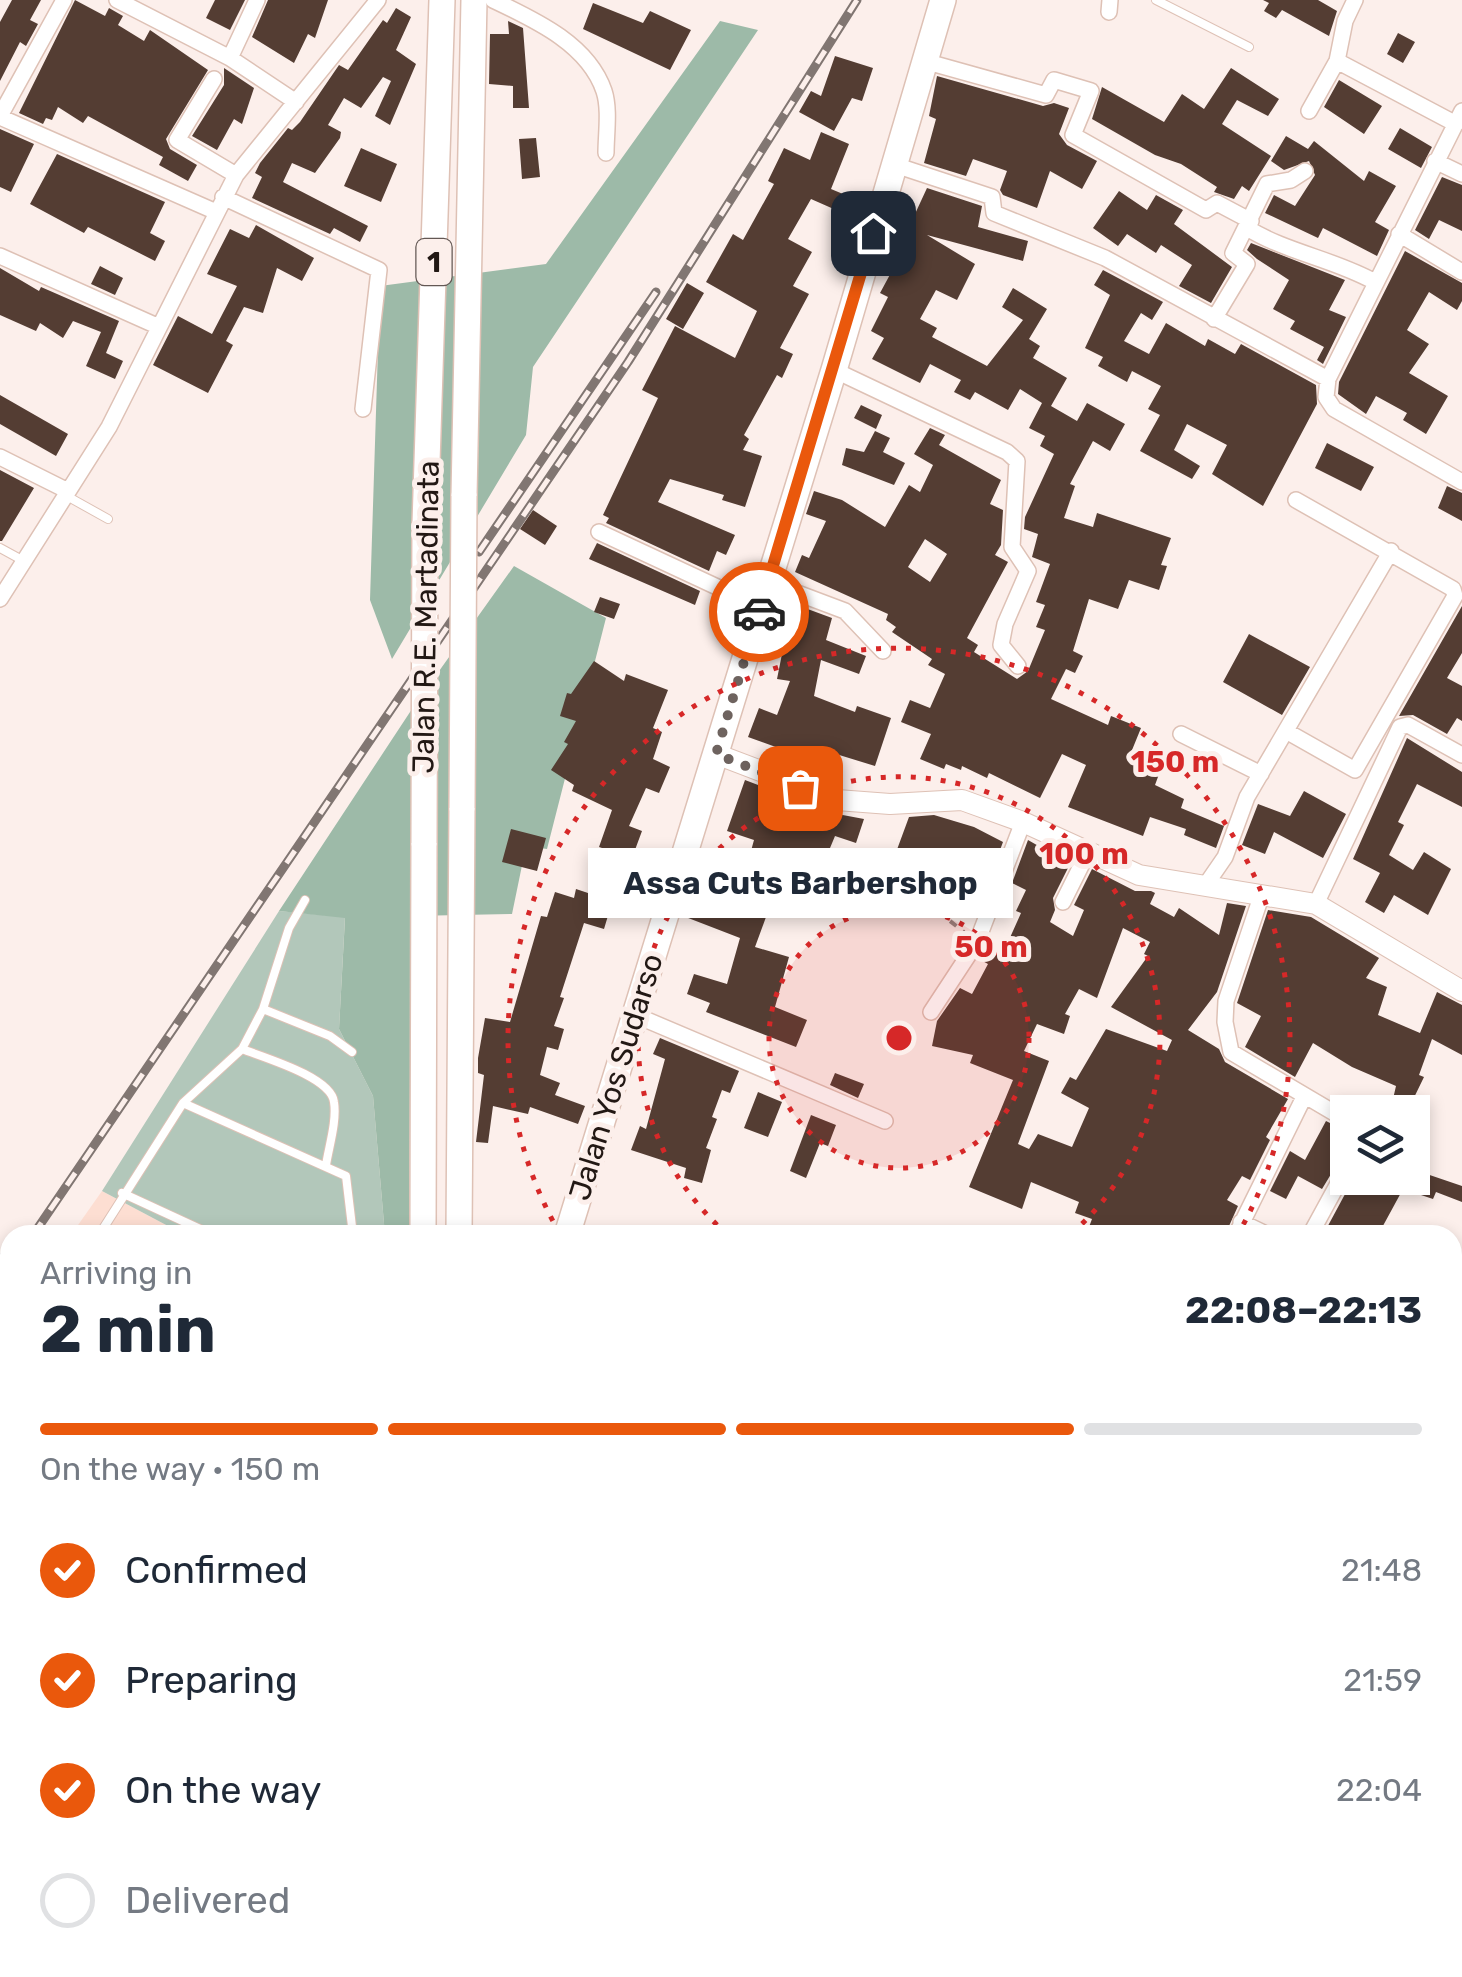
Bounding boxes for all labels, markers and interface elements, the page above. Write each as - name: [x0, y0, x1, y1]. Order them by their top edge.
- pin: [831, 191, 916, 276]
- icon: home: [846, 206, 901, 261]
- road number: 1: [416, 239, 452, 285]
- street label: Jalan R.E. Martadinata: [405, 460, 447, 774]
- courier: [709, 562, 809, 662]
- icon: car: [732, 585, 787, 640]
- text: 150 m: [1131, 744, 1219, 780]
- pin: [758, 746, 843, 831]
- icon: bag: [773, 761, 828, 816]
- text: 100 m: [1039, 836, 1129, 872]
- callout: Assa Cuts Barbershop: [588, 848, 1012, 918]
- text: Assa Cuts Barbershop: [623, 864, 978, 902]
- text: 50 m: [954, 929, 1028, 965]
- street label: Jalan Yos Sudarso: [561, 949, 671, 1205]
- centre of rings: [881, 1020, 917, 1056]
- map controls: [1330, 1095, 1430, 1195]
- button: layers: [1330, 1095, 1430, 1195]
- text: Arriving in: [40, 1254, 192, 1292]
- text: 22:08–22:13: [1185, 1287, 1422, 1333]
- text: 2 min: [40, 1291, 216, 1368]
- text: On the way · 150 m: [40, 1450, 320, 1488]
- icon: check: [40, 1543, 95, 1598]
- text: Confirmed: [125, 1547, 308, 1593]
- text: 21:48: [1341, 1551, 1422, 1589]
- icon: check: [40, 1653, 95, 1708]
- text: Preparing: [125, 1657, 298, 1703]
- text: 21:59: [1343, 1661, 1422, 1699]
- icon: check: [40, 1763, 95, 1818]
- text: On the way: [125, 1767, 321, 1813]
- text: 22:04: [1336, 1771, 1422, 1809]
- text: Delivered: [125, 1877, 290, 1923]

